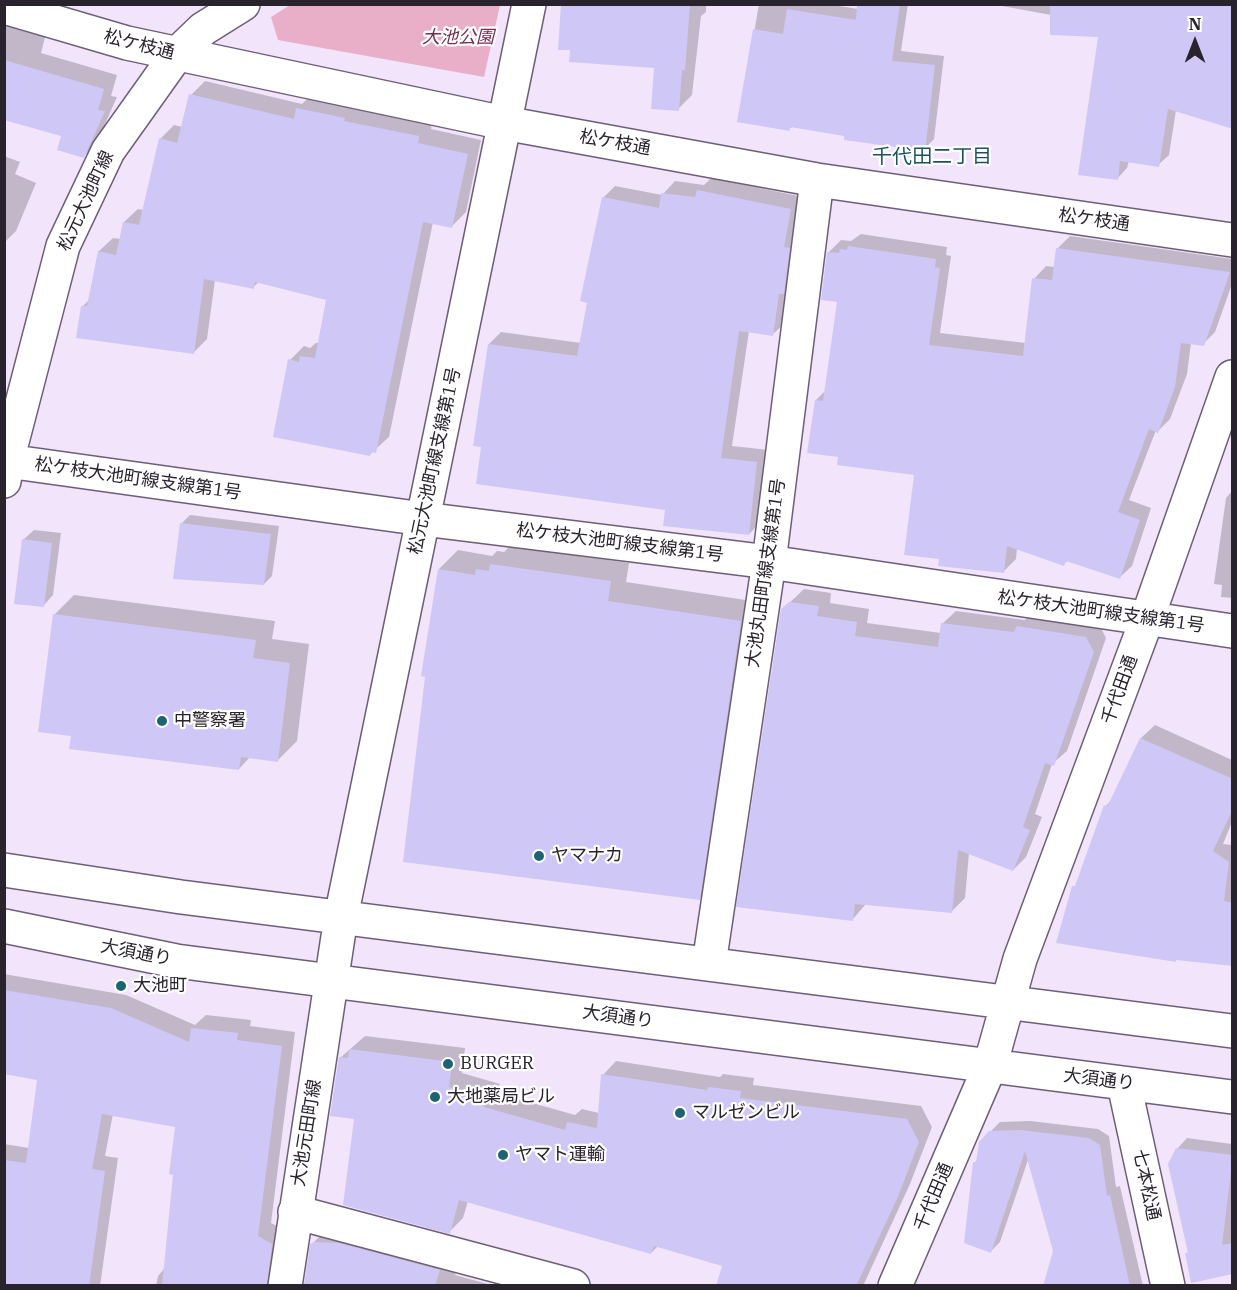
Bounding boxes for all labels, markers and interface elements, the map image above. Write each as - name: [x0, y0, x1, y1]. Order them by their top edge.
- north arrow: [1165, 12, 1225, 72]
- text: N: [1189, 14, 1201, 34]
- street label: 松ケ枝通: [101, 26, 177, 64]
- park label: 大池公園: [422, 27, 494, 49]
- street label: 松ケ枝通: [578, 126, 652, 160]
- district label: 千代田二丁目: [872, 145, 992, 169]
- street label: 松元大池町線: [53, 147, 119, 255]
- street label: 松ケ枝通: [1057, 204, 1131, 236]
- street label: 松元大池町線支線第1号: [405, 365, 465, 557]
- street label: 松ケ枝大池町線支線第1号: [33, 454, 243, 504]
- street label: 大池丸田町線支線第1号: [742, 477, 790, 669]
- street label: 松ケ枝大池町線支線第1号: [515, 520, 725, 566]
- street label: 松ケ枝大池町線支線第1号: [996, 587, 1206, 637]
- street label: 千代田通: [1098, 652, 1142, 728]
- place label: 中警察署: [174, 710, 246, 732]
- marker: 中警察署: [155, 714, 169, 728]
- place label: ヤマナカ: [551, 845, 623, 867]
- marker: ヤマナカ: [532, 849, 546, 863]
- street label: 大須通り: [99, 936, 173, 970]
- place label: 大池町: [133, 975, 187, 997]
- marker: 大池町: [114, 979, 128, 993]
- street label: 大須通り: [581, 1001, 655, 1033]
- place label: BURGER: [460, 1053, 534, 1075]
- marker: BURGER: [441, 1057, 455, 1071]
- street label: 大須通り: [1062, 1065, 1136, 1095]
- street label: 大池元田町線: [288, 1078, 326, 1188]
- place label: 大地薬局ビル: [447, 1086, 555, 1108]
- marker: 大地薬局ビル: [428, 1090, 442, 1104]
- place label: マルゼンビル: [692, 1102, 800, 1124]
- marker: マルゼンビル: [673, 1106, 687, 1120]
- place label: ヤマト運輸: [515, 1144, 605, 1166]
- marker: ヤマト運輸: [496, 1148, 510, 1162]
- street label: 七本松通: [1128, 1148, 1164, 1222]
- street label: 千代田通: [910, 1160, 958, 1234]

